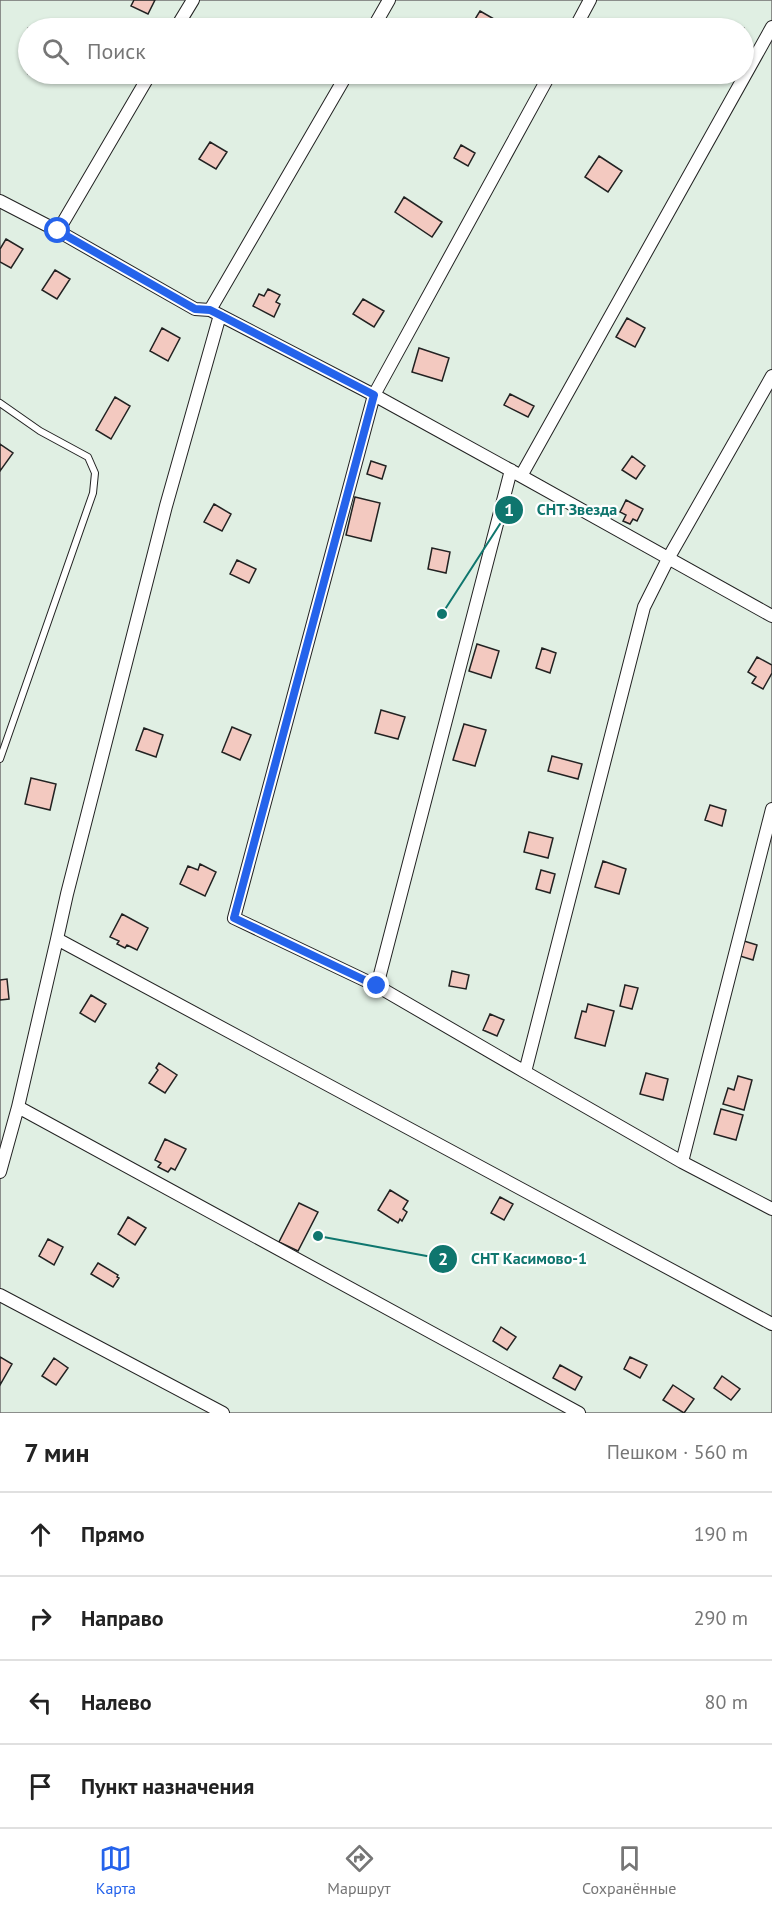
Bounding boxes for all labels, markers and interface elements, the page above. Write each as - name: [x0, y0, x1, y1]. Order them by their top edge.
- search box: [18, 18, 754, 84]
- icon: search: [39, 35, 72, 68]
- text: Поиск: [87, 37, 146, 65]
- route start: [44, 217, 70, 243]
- callout: СНТ Звезда: [494, 493, 629, 527]
- text: 1: [504, 498, 514, 521]
- text: СНТ Звезда: [537, 499, 617, 519]
- route end: [363, 972, 389, 998]
- callout: СНТ Касимово-1: [428, 1242, 599, 1276]
- text: 2: [438, 1247, 448, 1270]
- text: СНТ Касимово-1: [471, 1248, 587, 1268]
- text: 7 мин: [24, 1436, 89, 1469]
- text: Пешком · 560 m: [607, 1439, 748, 1465]
- icon: ahead: [24, 1518, 57, 1551]
- text: Прямо: [81, 1520, 144, 1548]
- text: 190 m: [694, 1521, 748, 1547]
- icon: right: [24, 1602, 57, 1635]
- text: Направо: [81, 1604, 164, 1632]
- text: 290 m: [694, 1605, 748, 1631]
- icon: left: [24, 1686, 57, 1719]
- text: Налево: [81, 1688, 152, 1716]
- text: 80 m: [705, 1689, 748, 1715]
- icon: arrive: [24, 1770, 57, 1803]
- text: Пункт назначения: [81, 1772, 254, 1800]
- tab: Карта: [96, 1842, 136, 1898]
- tab: Маршрут: [327, 1842, 391, 1898]
- tab: Сохранённые: [582, 1842, 676, 1898]

